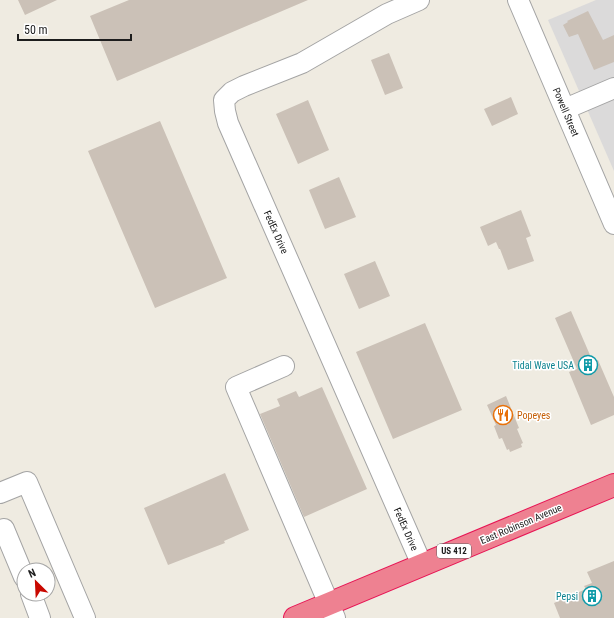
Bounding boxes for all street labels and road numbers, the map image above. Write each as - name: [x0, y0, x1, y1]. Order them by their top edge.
- street label: Powell Street: [551, 86, 581, 138]
- street label: FedEx Drive: [262, 209, 290, 256]
- street label: East Robinson Avenue: [479, 502, 564, 546]
- street label: FedEx Drive: [392, 506, 420, 553]
- road number: US 412: [437, 544, 471, 558]

